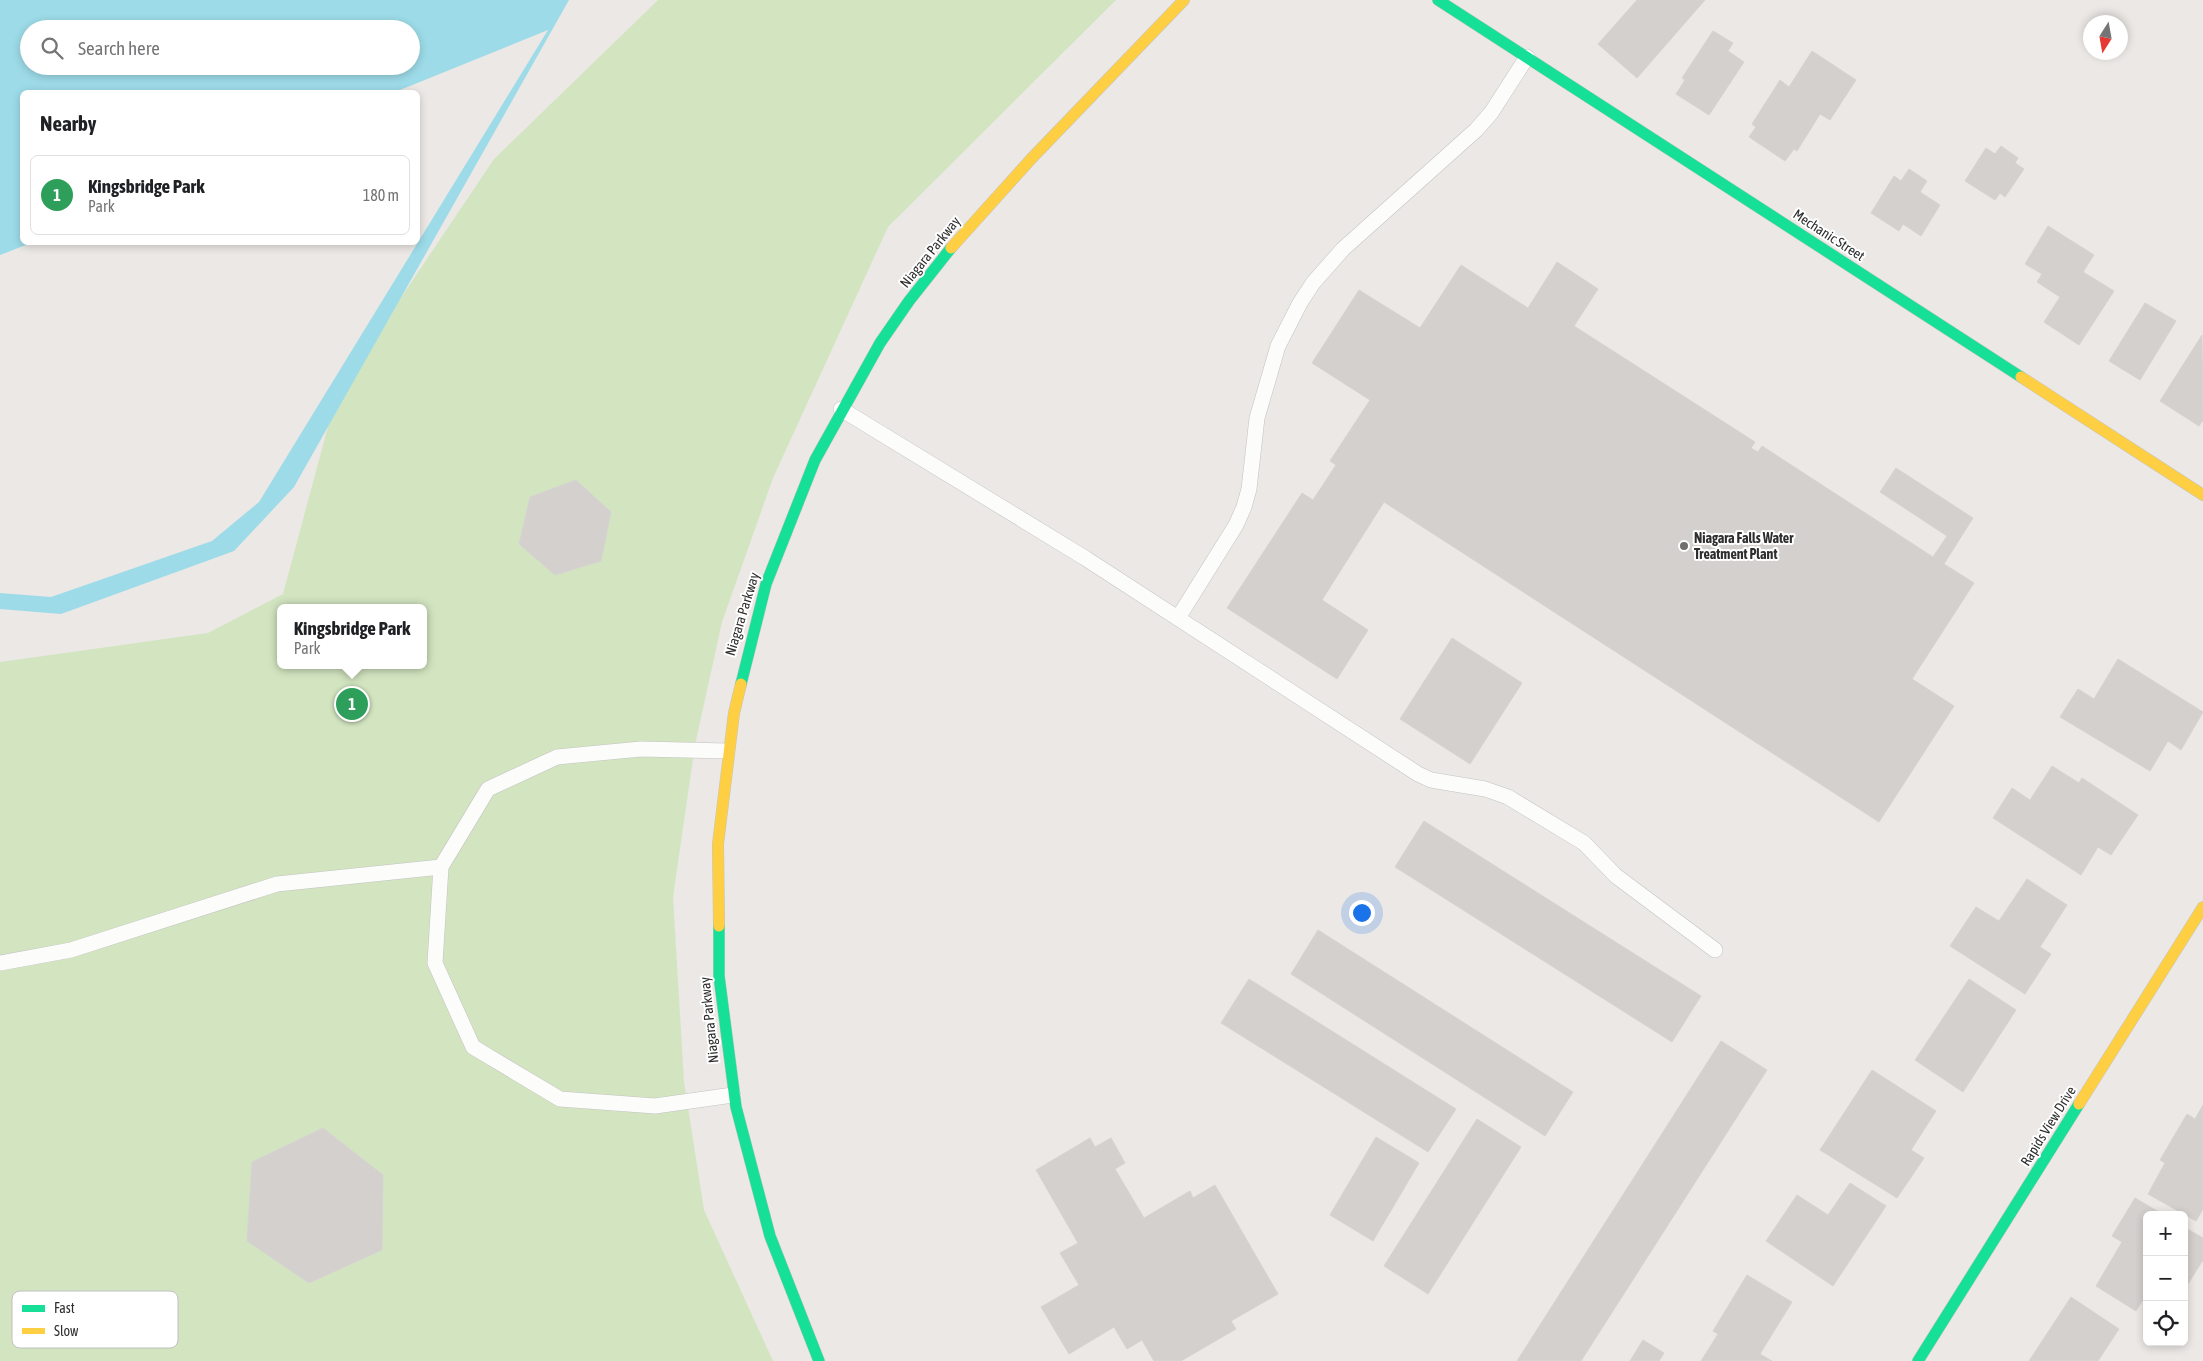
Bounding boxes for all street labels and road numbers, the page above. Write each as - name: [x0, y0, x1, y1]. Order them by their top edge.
- street label: Mechanic Street: [1790, 206, 1868, 264]
- street label: Niagara Parkway: [897, 213, 964, 291]
- street label: Niagara Parkway: [722, 570, 762, 658]
- street label: Niagara Parkway: [697, 976, 721, 1064]
- street label: Rapids View Drive: [2017, 1083, 2079, 1169]

